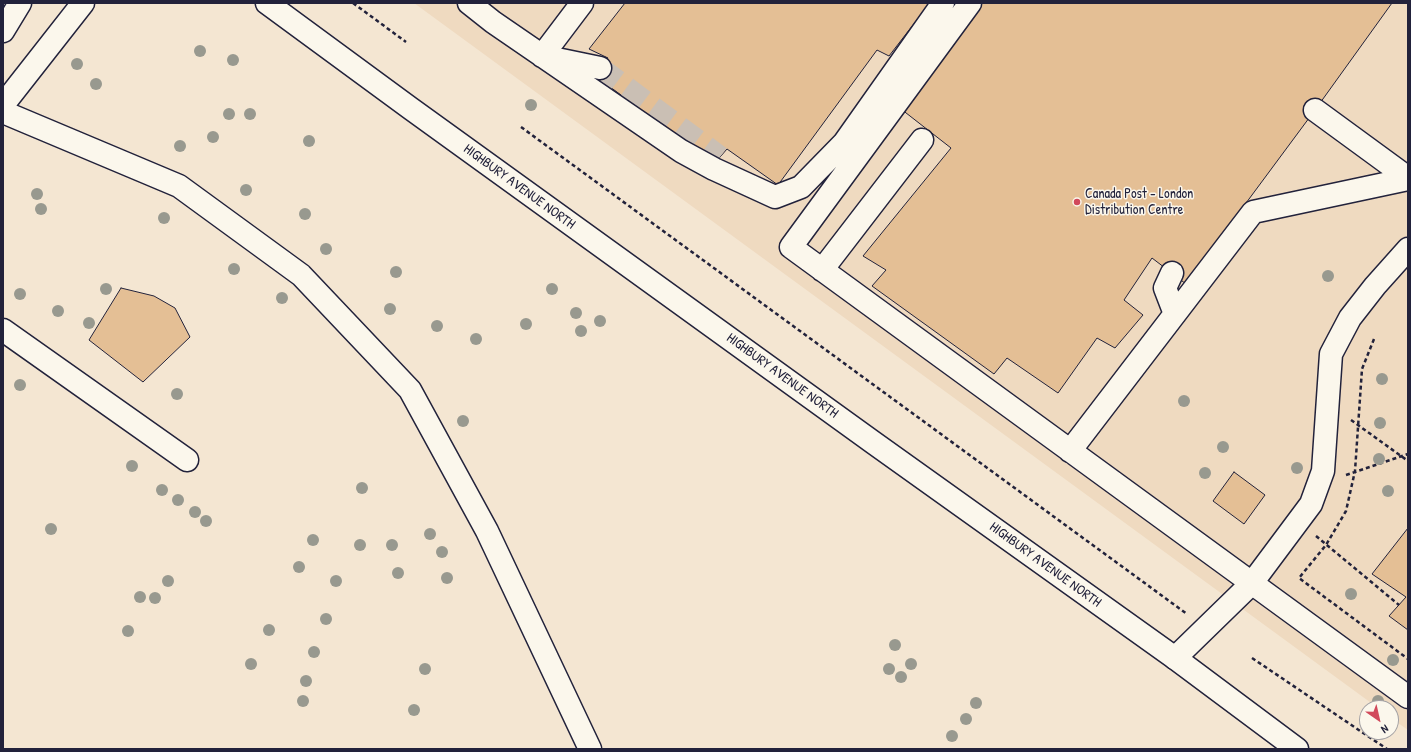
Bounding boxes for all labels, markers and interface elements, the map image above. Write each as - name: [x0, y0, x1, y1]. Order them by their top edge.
- street label: HIGHBURY AVENUE NORTH: [460, 141, 578, 233]
- place label: Canada Post - London Distribution Centre: [1085, 186, 1193, 218]
- marker: Canada Post - London Distribution Centre: [1072, 197, 1082, 207]
- street label: HIGHBURY AVENUE NORTH: [723, 330, 841, 422]
- street label: HIGHBURY AVENUE NORTH: [986, 519, 1104, 611]
- north arrow: [1359, 700, 1399, 740]
- text: N: [1379, 722, 1392, 737]

